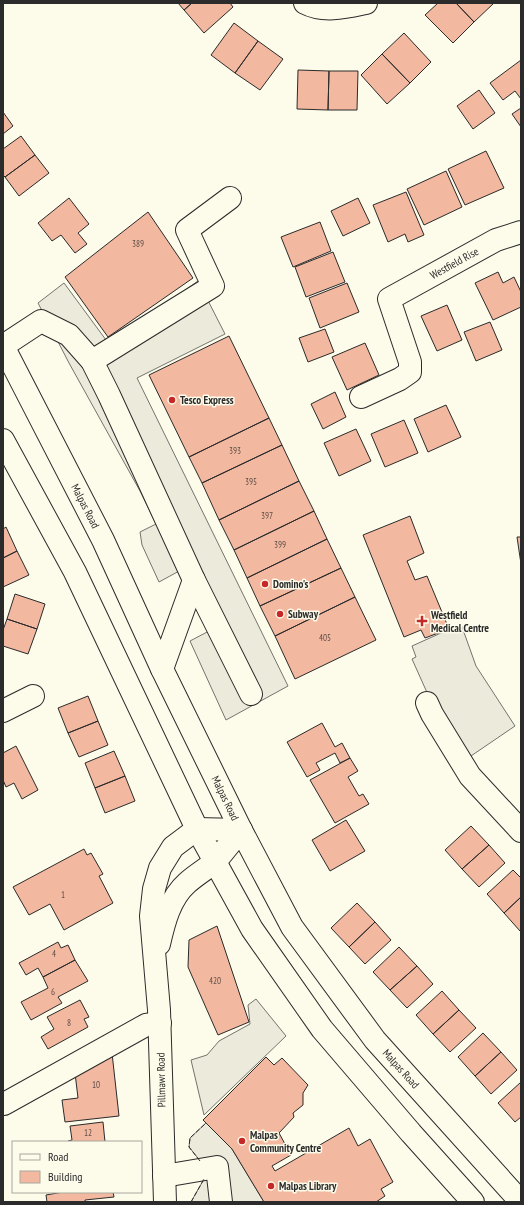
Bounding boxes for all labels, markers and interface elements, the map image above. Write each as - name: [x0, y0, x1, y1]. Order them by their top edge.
- house number: 389: [132, 238, 144, 249]
- street label: Westfield Rise: [427, 244, 481, 282]
- place label: Tesco Express: [180, 393, 234, 407]
- marker: Tesco Express: [167, 395, 177, 405]
- house number: 393: [229, 445, 241, 456]
- house number: 395: [245, 476, 257, 487]
- street label: Malpas Road: [68, 481, 103, 531]
- house number: 397: [261, 510, 273, 521]
- house number: 399: [274, 539, 286, 550]
- place label: Domino's: [273, 577, 308, 591]
- marker: Domino's: [260, 579, 270, 589]
- place label: Subway: [288, 607, 319, 621]
- place label: Westfield Medical Centre: [430, 608, 489, 635]
- marker: Subway: [275, 609, 285, 619]
- marker: Westfield Medical Centre: [416, 615, 428, 627]
- house number: 405: [319, 632, 331, 643]
- street label: Malpas Road: [209, 774, 242, 823]
- house number: 1: [61, 889, 65, 900]
- house number: 4: [52, 948, 56, 959]
- house number: 420: [209, 975, 221, 986]
- house number: 6: [51, 986, 55, 997]
- house number: 8: [67, 1017, 71, 1028]
- street label: Malpas Road: [380, 1046, 422, 1092]
- street label: Pillmawr Road: [154, 1052, 168, 1107]
- house number: 10: [92, 1079, 100, 1090]
- house number: 12: [84, 1127, 92, 1138]
- place label: Malpas Community Centre: [250, 1128, 321, 1155]
- marker: Malpas Community Centre: [237, 1136, 247, 1146]
- legend: [12, 1141, 142, 1193]
- text: Road: [48, 1149, 68, 1164]
- text: Building: [48, 1169, 83, 1184]
- place label: Malpas Library: [279, 1179, 337, 1193]
- marker: Malpas Library: [266, 1181, 276, 1191]

